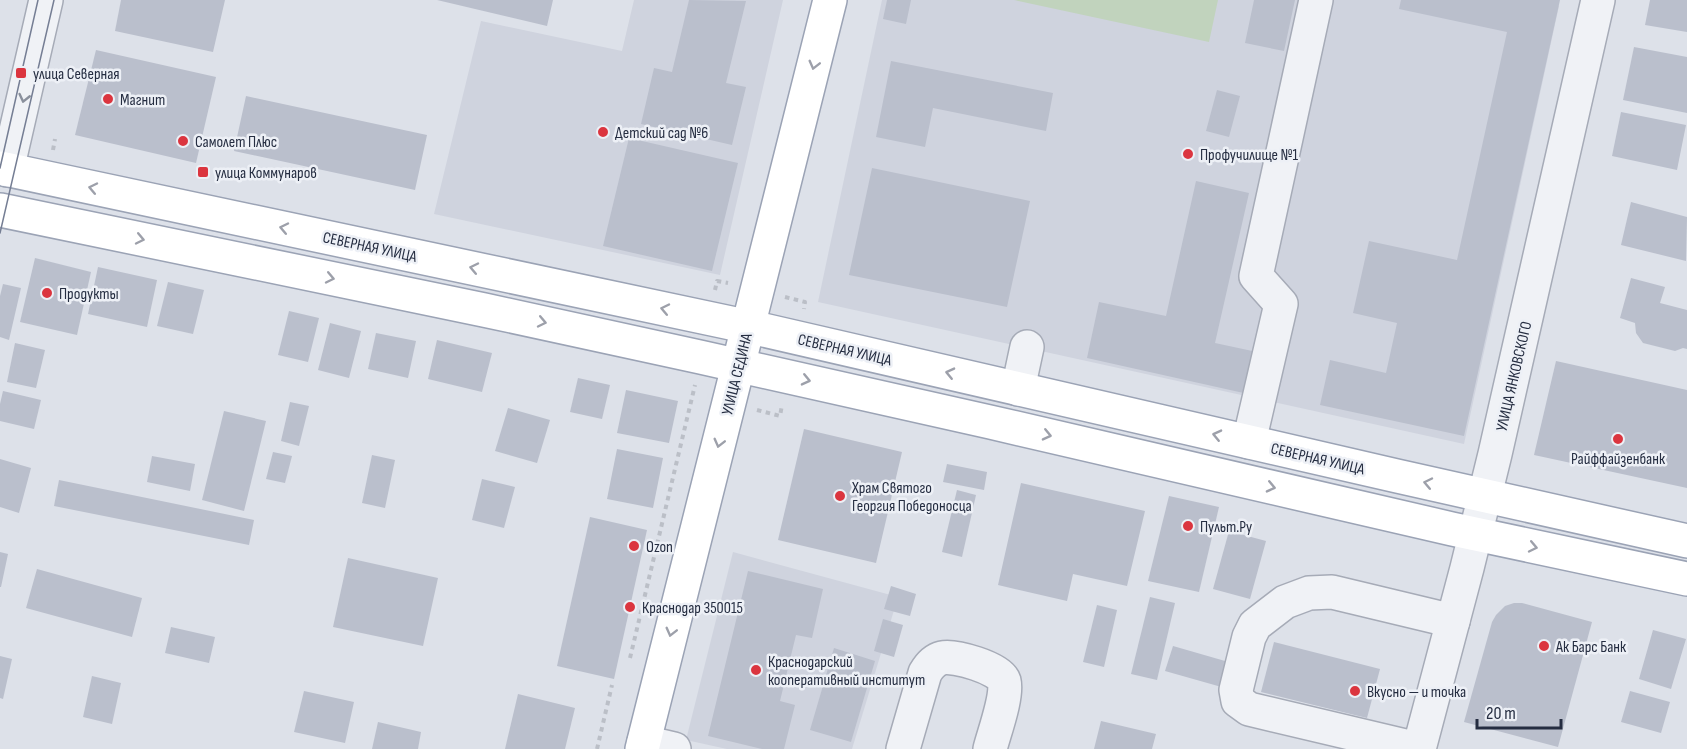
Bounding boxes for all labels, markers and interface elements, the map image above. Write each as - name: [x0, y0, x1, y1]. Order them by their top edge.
- one-way arrow: [808, 59, 821, 69]
- place label: улица Северная: [33, 65, 120, 84]
- marker: улица Северная: [14, 66, 28, 80]
- place label: Магнит: [120, 91, 165, 110]
- marker: Магнит: [101, 92, 115, 106]
- one-way arrow: [18, 93, 31, 103]
- place label: Детский сад №6: [615, 124, 708, 143]
- marker: Детский сад №6: [596, 125, 610, 139]
- place label: Самолет Плюс: [195, 133, 277, 152]
- marker: Самолет Плюс: [176, 134, 190, 148]
- place label: Профучилище №1: [1200, 146, 1299, 165]
- marker: Профучилище №1: [1181, 147, 1195, 161]
- place label: улица Коммунаров: [215, 164, 317, 183]
- marker: улица Коммунаров: [196, 165, 210, 179]
- one-way arrow: [88, 182, 98, 195]
- one-way arrow: [279, 222, 289, 235]
- street label: СЕВЕРНАЯ УЛИЦА: [321, 228, 419, 267]
- one-way arrow: [134, 232, 144, 245]
- one-way arrow: [470, 262, 480, 275]
- one-way arrow: [325, 271, 335, 284]
- place label: Продукты: [59, 285, 119, 304]
- marker: Продукты: [40, 286, 54, 300]
- one-way arrow: [660, 303, 670, 316]
- one-way arrow: [536, 315, 546, 328]
- street label: УЛИЦА ЯНКОВСКОГО: [1493, 320, 1536, 433]
- street label: СЕВЕРНАЯ УЛИЦА: [796, 330, 894, 371]
- street label: УЛИЦА СЕДИНА: [718, 331, 757, 417]
- one-way arrow: [945, 368, 955, 381]
- one-way arrow: [801, 373, 811, 386]
- one-way arrow: [1041, 428, 1051, 441]
- one-way arrow: [1213, 429, 1223, 442]
- marker: Райффайзенбанк: [1611, 432, 1625, 446]
- one-way arrow: [713, 437, 726, 447]
- street label: СЕВЕРНАЯ УЛИЦА: [1269, 439, 1367, 480]
- place label: Райффайзенбанк: [1571, 450, 1666, 469]
- one-way arrow: [1423, 477, 1433, 490]
- place label: Храм Святого Георгия Победоносца: [851, 479, 972, 516]
- one-way arrow: [1265, 480, 1275, 493]
- marker: Храм Святого Георгия Победоносца: [833, 489, 847, 503]
- place label: Пульт.Ру: [1200, 518, 1252, 537]
- marker: Пульт.Ру: [1181, 519, 1195, 533]
- place label: Ozon: [646, 538, 673, 557]
- marker: Ozon: [627, 539, 641, 553]
- one-way arrow: [1528, 539, 1538, 552]
- place label: Краснодар 350015: [642, 599, 743, 618]
- marker: Краснодар 350015: [623, 600, 637, 614]
- one-way arrow: [666, 626, 679, 636]
- place label: Ак Барс Банк: [1555, 638, 1627, 657]
- marker: Ак Барс Банк: [1537, 639, 1551, 653]
- place label: Краснодарский кооперативный институт: [768, 653, 925, 690]
- marker: Краснодарский кооперативный институт: [749, 663, 763, 677]
- place label: Вкусно — и точка: [1367, 683, 1466, 702]
- marker: Вкусно — и точка: [1348, 684, 1362, 698]
- scale bar: [1477, 692, 1561, 730]
- text: 20 m: [1486, 703, 1516, 724]

